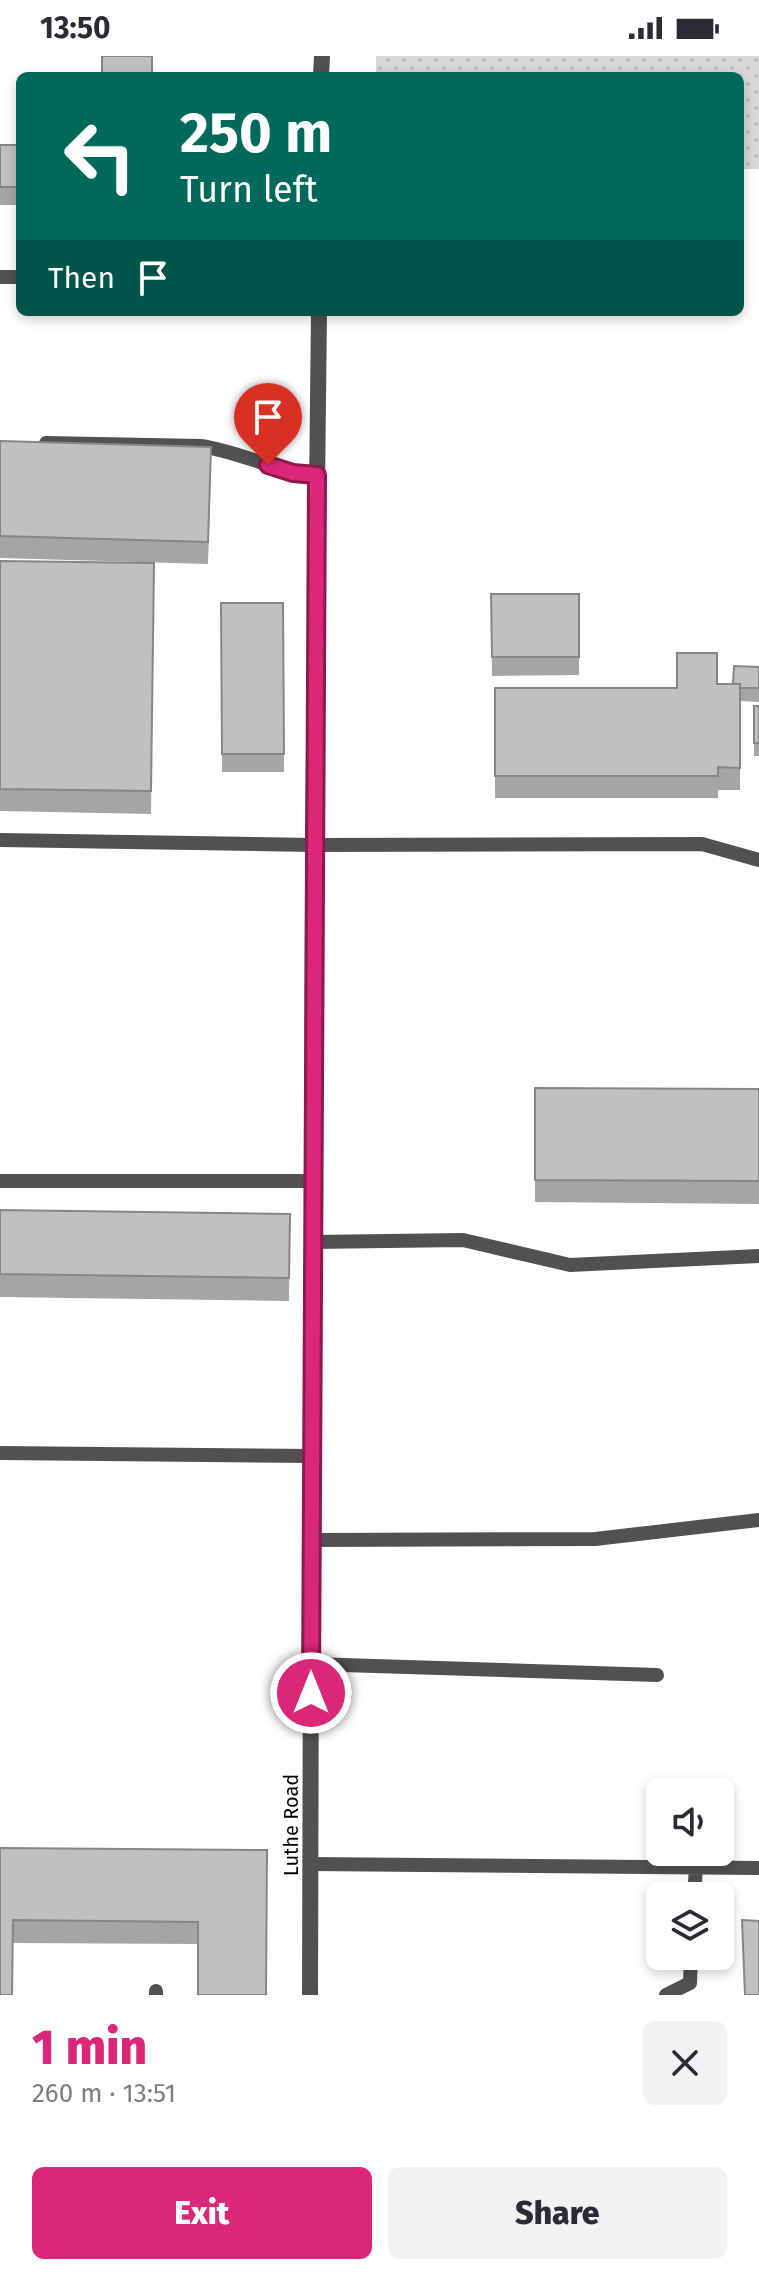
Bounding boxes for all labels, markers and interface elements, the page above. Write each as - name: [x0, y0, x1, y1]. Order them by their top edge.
- text: 13:50: [40, 10, 111, 46]
- text: 250 m: [180, 100, 332, 167]
- icon: left: [48, 104, 152, 208]
- text: Turn left: [180, 168, 318, 212]
- icon: arrive: [131, 256, 175, 300]
- text: Then: [48, 260, 115, 296]
- pin: [234, 383, 302, 465]
- icon: arrive: [246, 395, 290, 439]
- position arrow: [269, 1651, 353, 1735]
- street label: Luthe Road: [279, 1774, 303, 1876]
- map controls: [646, 1778, 734, 1970]
- button: sound: [646, 1778, 734, 1866]
- button: layers: [646, 1882, 734, 1970]
- text: 1 min: [32, 2019, 147, 2077]
- button: close: [643, 2021, 727, 2105]
- text: 260 m · 13:51: [32, 2078, 176, 2109]
- button: Exit: [32, 2167, 372, 2259]
- button: Share: [388, 2167, 727, 2259]

